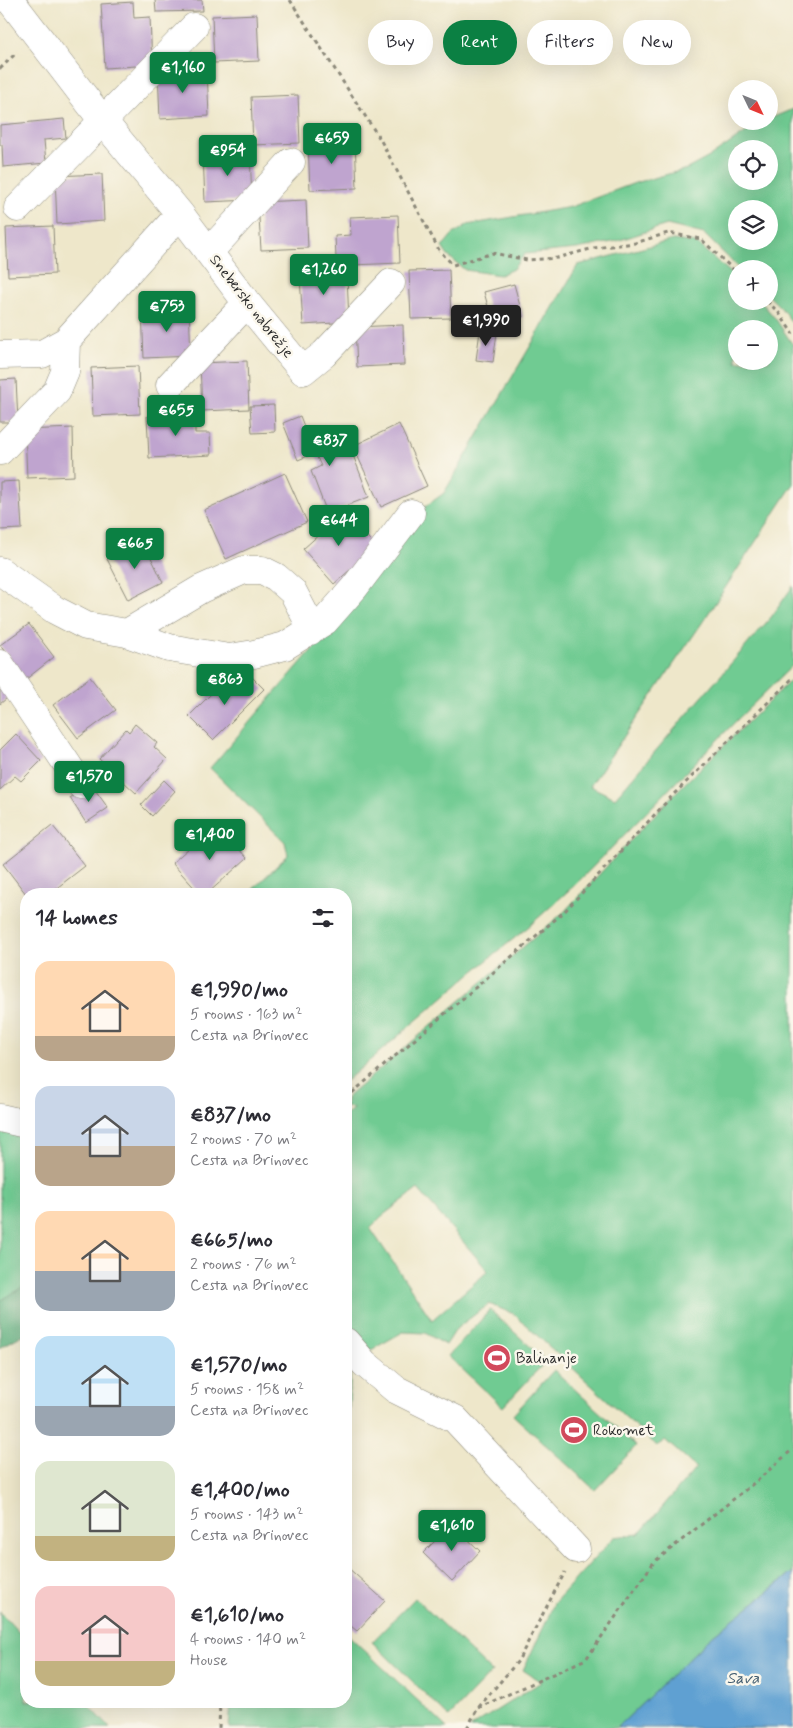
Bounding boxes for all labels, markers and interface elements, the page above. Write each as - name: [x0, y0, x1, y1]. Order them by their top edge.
- chip: Buy: [368, 20, 433, 65]
- chip: Rent: [443, 20, 517, 65]
- chip: Filters: [527, 20, 613, 65]
- chip: New: [623, 20, 691, 65]
- pin: €1,160: [142, 52, 224, 94]
- text: €1,160: [161, 57, 205, 78]
- north arrow: [728, 80, 778, 130]
- map controls: [728, 80, 778, 370]
- pin: €659: [302, 122, 362, 165]
- text: €659: [314, 128, 350, 149]
- pin: €954: [198, 134, 258, 177]
- text: €954: [210, 140, 246, 161]
- button: locate: [728, 140, 778, 190]
- button: layers: [728, 200, 778, 250]
- street label: Snebersko nabrežje: [205, 251, 298, 362]
- pin: €1,260: [283, 254, 365, 296]
- text: €1,260: [301, 259, 347, 280]
- button: +: [728, 260, 778, 310]
- pin: €753: [137, 290, 197, 333]
- text: €753: [149, 296, 185, 317]
- pin: €1,990: [445, 304, 527, 347]
- text: €1,990: [462, 310, 510, 331]
- button: −: [728, 320, 778, 370]
- pin: €655: [146, 394, 206, 437]
- text: €655: [158, 400, 194, 421]
- pin: €837: [300, 424, 360, 467]
- text: €837: [312, 430, 348, 451]
- pin: €644: [309, 504, 369, 547]
- text: €644: [320, 510, 358, 531]
- pin: €665: [105, 528, 165, 570]
- text: €665: [117, 533, 153, 554]
- pin: €863: [195, 664, 255, 706]
- text: €863: [208, 669, 242, 690]
- pin: €1,570: [48, 760, 130, 803]
- text: €1,570: [65, 766, 113, 787]
- pin: €1,400: [169, 818, 251, 861]
- text: €1,400: [185, 824, 235, 845]
- text: 14 homes: [35, 904, 118, 932]
- icon: filters: [309, 904, 337, 932]
- text: €1,990/mo: [190, 976, 288, 1004]
- icon: home: [75, 981, 135, 1041]
- text: 5 rooms · 163 m²: [190, 1004, 302, 1025]
- text: Cesta na Brinovec: [190, 1025, 309, 1046]
- text: €837/mo: [190, 1101, 271, 1129]
- icon: home: [75, 1106, 135, 1166]
- text: 2 rooms · 70 m²: [190, 1129, 297, 1150]
- text: Cesta na Brinovec: [190, 1150, 309, 1171]
- text: €665/mo: [190, 1226, 273, 1254]
- icon: home: [75, 1231, 135, 1291]
- text: 2 rooms · 76 m²: [190, 1254, 297, 1275]
- text: Cesta na Brinovec: [190, 1275, 309, 1296]
- sports icon: Balinanje: [482, 1343, 512, 1373]
- place label: Balinanje: [516, 1349, 577, 1369]
- text: €1,570/mo: [190, 1351, 287, 1379]
- icon: home: [75, 1356, 135, 1416]
- text: 5 rooms · 158 m²: [190, 1379, 304, 1400]
- text: Cesta na Brinovec: [190, 1400, 309, 1421]
- sports icon: Rokomet: [559, 1415, 589, 1445]
- place label: Rokomet: [593, 1421, 654, 1441]
- text: €1,400/mo: [190, 1476, 290, 1504]
- icon: home: [75, 1481, 135, 1541]
- text: 5 rooms · 143 m²: [190, 1504, 303, 1525]
- pin: €1,610: [411, 1510, 493, 1552]
- text: €1,610: [429, 1515, 475, 1536]
- text: Cesta na Brinovec: [190, 1525, 309, 1546]
- text: €1,610/mo: [190, 1601, 284, 1629]
- icon: home: [75, 1606, 135, 1666]
- text: 4 rooms · 140 m²: [190, 1629, 306, 1650]
- text: House: [190, 1650, 228, 1671]
- water label: Sava: [727, 1668, 760, 1689]

